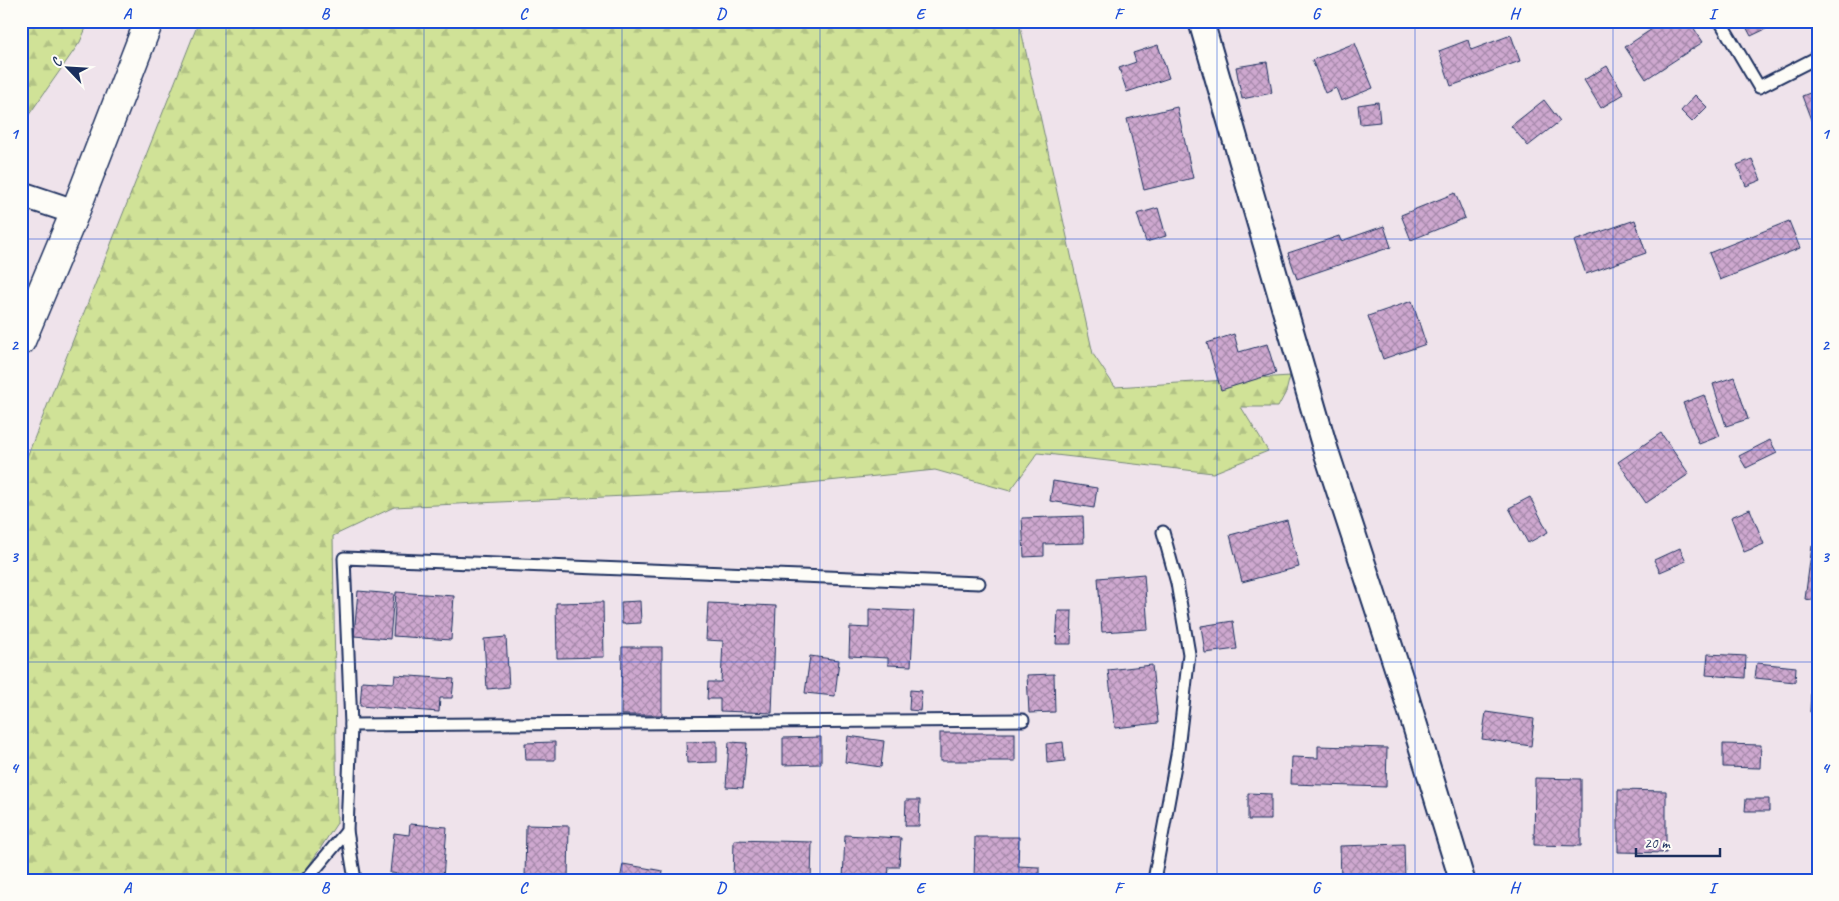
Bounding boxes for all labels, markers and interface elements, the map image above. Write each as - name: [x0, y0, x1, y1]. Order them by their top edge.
- text: A: [123, 4, 133, 24]
- text: B: [321, 4, 331, 24]
- text: C: [519, 4, 529, 24]
- text: D: [716, 4, 727, 24]
- text: E: [916, 4, 927, 24]
- text: F: [1114, 4, 1125, 24]
- text: G: [1312, 4, 1322, 24]
- text: H: [1509, 4, 1521, 24]
- text: I: [1709, 4, 1719, 24]
- north arrow: [42, 42, 92, 92]
- text: С: [48, 54, 67, 69]
- text: 1: [10, 124, 19, 144]
- text: 1: [1821, 124, 1830, 144]
- text: 2: [10, 335, 19, 355]
- text: 2: [1821, 335, 1830, 355]
- text: 3: [10, 547, 19, 567]
- text: 3: [1821, 547, 1830, 567]
- text: 4: [10, 758, 19, 778]
- text: 4: [1821, 758, 1830, 778]
- scale bar: [1636, 826, 1720, 858]
- text: 20 m: [1644, 834, 1671, 853]
- text: A: [123, 878, 133, 898]
- text: B: [321, 878, 331, 898]
- text: C: [519, 878, 529, 898]
- text: D: [716, 878, 727, 898]
- text: E: [916, 878, 927, 898]
- text: F: [1114, 878, 1125, 898]
- text: G: [1312, 878, 1322, 898]
- text: H: [1509, 878, 1521, 898]
- text: I: [1709, 878, 1719, 898]

